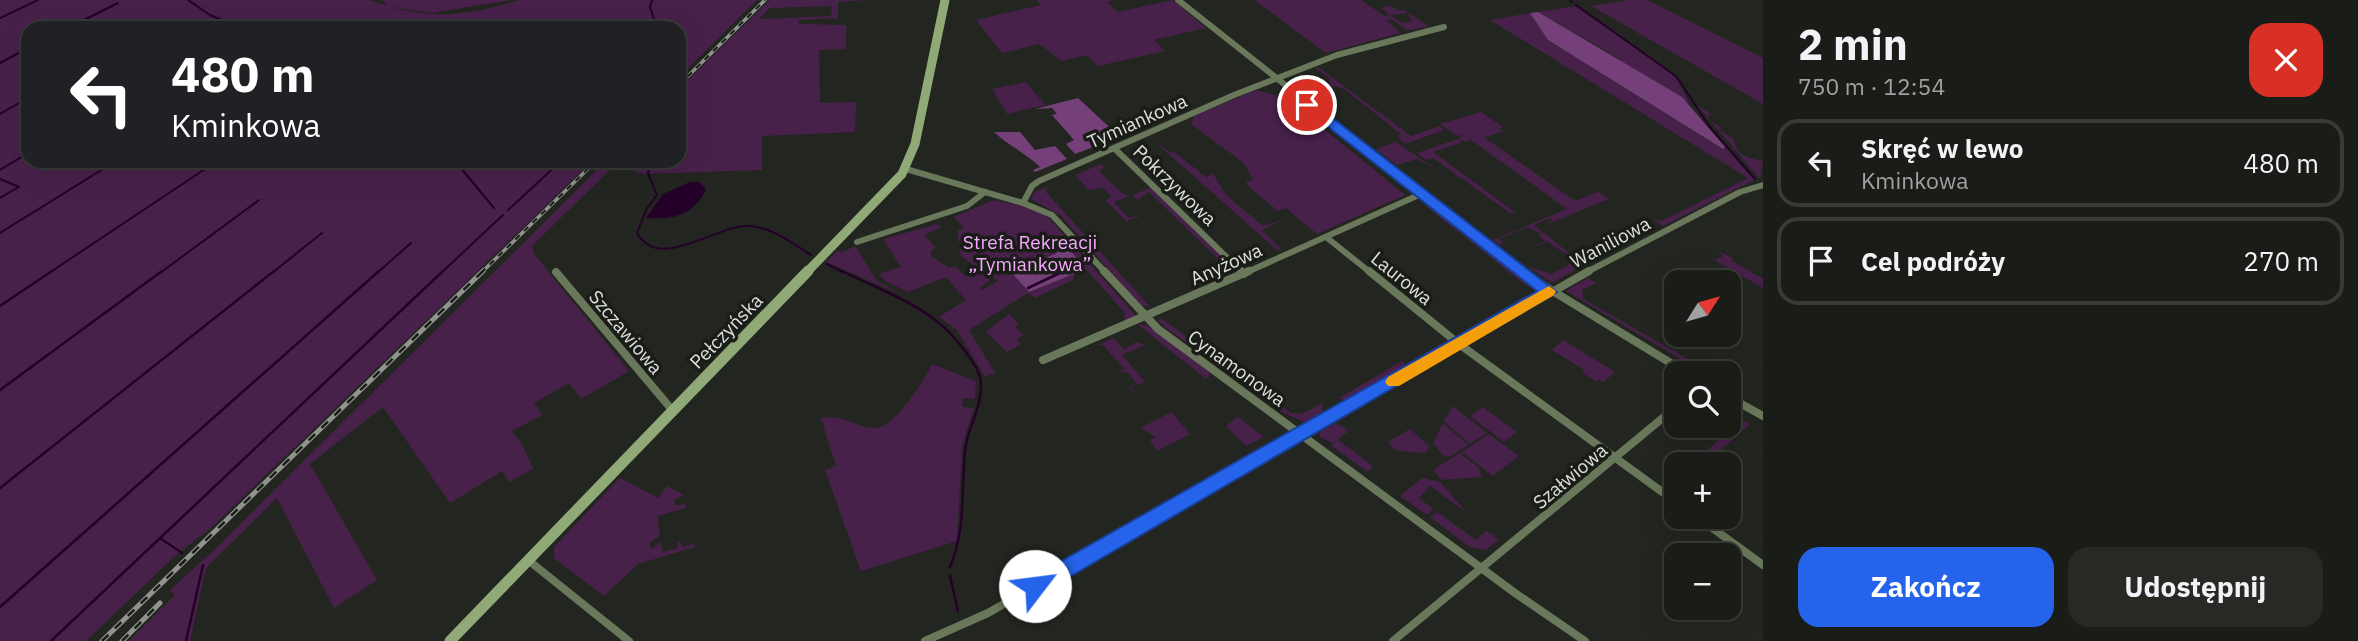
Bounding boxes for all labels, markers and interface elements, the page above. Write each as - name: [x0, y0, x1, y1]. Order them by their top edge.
- text: 2 min: [1798, 17, 1908, 72]
- button: close: [2249, 23, 2323, 97]
- text: 480 m: [171, 42, 315, 105]
- icon: left: [56, 49, 147, 140]
- text: 750 m · 12:54: [1798, 71, 1945, 101]
- pin: [1277, 75, 1337, 135]
- icon: arrive: [1288, 86, 1326, 124]
- street label: Tymiankowa: [1083, 88, 1191, 154]
- text: Kminkowa: [171, 104, 321, 146]
- text: Skręć w lewo: [1861, 131, 2023, 165]
- street label: Pokrzywowa: [1128, 139, 1222, 231]
- icon: left: [1802, 144, 1840, 182]
- text: 480 m: [2243, 146, 2319, 180]
- text: Kminkowa: [1861, 165, 1968, 195]
- street label: Waniliowa: [1566, 211, 1654, 273]
- park label: Strefa Rekreacji „Tymiankowa”: [963, 230, 1097, 276]
- street label: Anyżowa: [1186, 238, 1266, 290]
- icon: arrive: [1802, 242, 1840, 280]
- text: Cel podróży: [1861, 244, 2005, 278]
- text: 270 m: [2243, 244, 2319, 278]
- street label: Laurowa: [1366, 246, 1438, 310]
- north arrow: [1664, 270, 1741, 346]
- map controls: [1664, 270, 1741, 620]
- street label: Szczawiowa: [584, 285, 668, 379]
- street label: Pełczyńska: [684, 289, 768, 373]
- street label: Cynamonowa: [1183, 324, 1291, 412]
- button: search: [1664, 361, 1741, 438]
- street label: Szałwiowa: [1528, 438, 1612, 514]
- button: +: [1664, 452, 1741, 529]
- button: −: [1664, 543, 1741, 620]
- button: Zakończ: [1798, 547, 2054, 627]
- button: Udostępnij: [2068, 547, 2323, 627]
- position arrow: [998, 549, 1072, 623]

